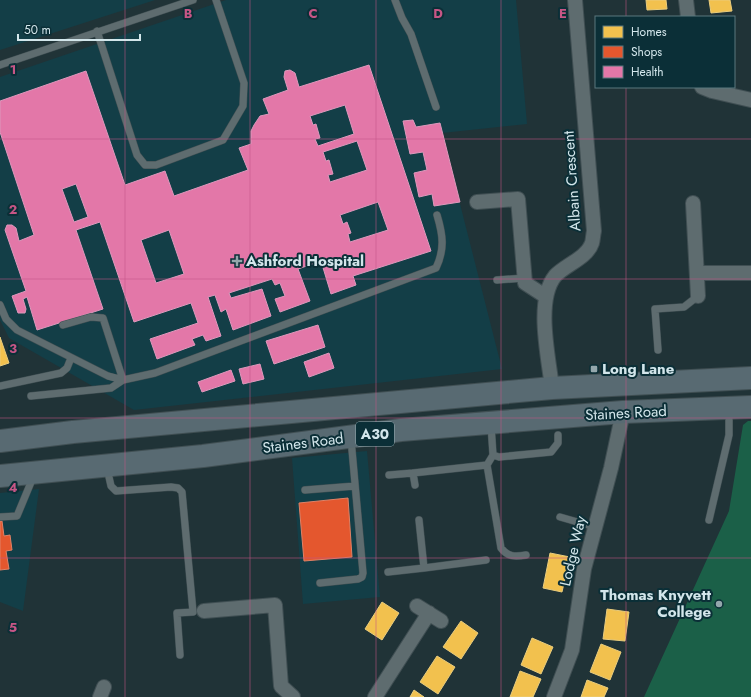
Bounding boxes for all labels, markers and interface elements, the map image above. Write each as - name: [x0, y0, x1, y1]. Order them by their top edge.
- text: B: [184, 4, 193, 23]
- text: C: [308, 4, 318, 23]
- text: D: [433, 4, 443, 23]
- text: E: [559, 4, 567, 23]
- scale bar: [18, 16, 140, 42]
- legend: [595, 16, 735, 88]
- text: 50 m: [24, 21, 51, 39]
- text: Homes: [631, 23, 667, 41]
- text: Shops: [631, 43, 662, 61]
- text: 1: [10, 60, 16, 79]
- text: Health: [631, 63, 663, 81]
- street label: Albain Crescent: [557, 130, 586, 232]
- text: 2: [9, 200, 17, 219]
- place label: Ashford Hospital: [245, 250, 364, 272]
- marker: Ashford Hospital: [231, 255, 243, 267]
- text: 3: [9, 339, 17, 358]
- place label: Long Lane: [602, 358, 675, 380]
- marker: Long Lane: [589, 364, 599, 374]
- street label: Staines Road: [585, 400, 667, 426]
- road number: A30: [356, 422, 394, 446]
- street label: Staines Road: [261, 427, 345, 459]
- text: 4: [8, 478, 18, 497]
- street label: Lodge Way: [554, 513, 592, 588]
- place label: Thomas Knyvett College: [600, 584, 711, 623]
- marker: Thomas Knyvett College: [714, 599, 724, 609]
- text: 5: [9, 618, 17, 637]

